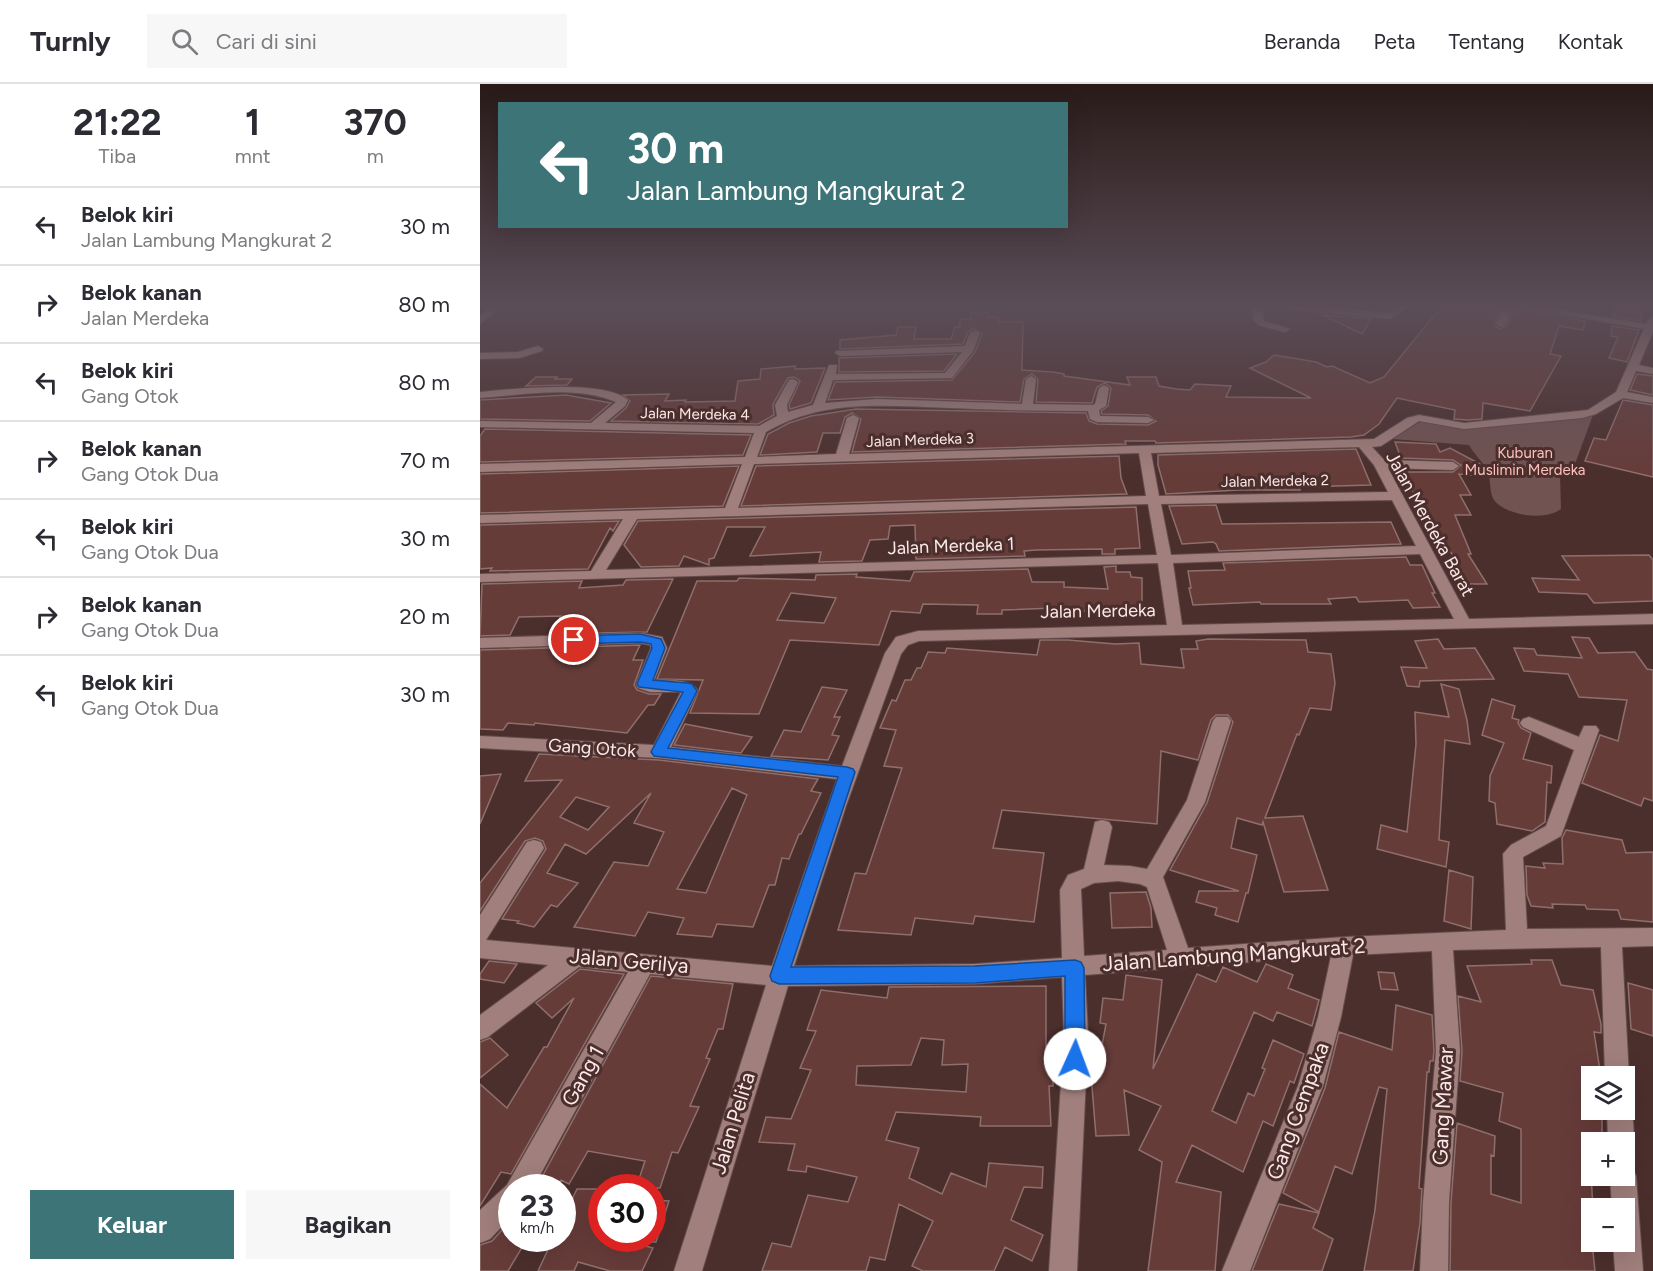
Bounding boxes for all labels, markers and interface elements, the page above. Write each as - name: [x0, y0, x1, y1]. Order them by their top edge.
- search box: [147, 14, 567, 68]
- text: Turnly: [30, 24, 111, 58]
- icon: search: [168, 25, 201, 58]
- text: Cari di sini: [216, 28, 317, 55]
- text: Beranda: [1264, 29, 1341, 54]
- text: Peta: [1374, 29, 1416, 54]
- text: Tentang: [1449, 29, 1525, 54]
- text: Kontak: [1558, 29, 1623, 54]
- text: 21:22: [73, 101, 162, 144]
- text: 1: [245, 101, 260, 144]
- text: 370: [344, 101, 407, 144]
- text: 30 m: [627, 123, 724, 174]
- icon: left: [528, 126, 606, 204]
- text: Tiba: [99, 144, 136, 168]
- text: mnt: [235, 144, 270, 168]
- text: m: [367, 144, 384, 168]
- text: Jalan Lambung Mangkurat 2: [627, 174, 966, 207]
- text: Belok kiri: [81, 201, 174, 228]
- icon: left: [30, 210, 63, 243]
- text: 30 m: [400, 213, 450, 240]
- text: Jalan Lambung Mangkurat 2: [81, 228, 332, 252]
- text: Belok kanan: [81, 279, 202, 306]
- icon: right: [30, 288, 63, 321]
- text: 80 m: [398, 291, 450, 318]
- text: Jalan Merdeka: [81, 306, 209, 330]
- text: Belok kiri: [81, 357, 174, 384]
- icon: left: [30, 366, 63, 399]
- text: 80 m: [398, 369, 450, 396]
- text: Gang Otok: [81, 384, 179, 408]
- street label: Jalan Merdeka 4: [640, 404, 750, 424]
- street label: Jalan Merdeka 3: [866, 429, 974, 451]
- text: Belok kanan: [81, 435, 202, 462]
- icon: right: [30, 444, 63, 477]
- park label: Kuburan Muslimin Merdeka: [1465, 444, 1585, 479]
- text: 70 m: [400, 447, 450, 474]
- street label: Jalan Merdeka Barat: [1381, 448, 1479, 600]
- text: Gang Otok Dua: [81, 462, 219, 486]
- street label: Jalan Merdeka 2: [1221, 471, 1329, 491]
- text: Belok kiri: [81, 513, 174, 540]
- icon: left: [30, 522, 63, 555]
- text: 30 m: [400, 525, 450, 552]
- street label: Jalan Merdeka 1: [887, 533, 1015, 559]
- text: Gang Otok Dua: [81, 540, 219, 564]
- text: Belok kanan: [81, 591, 202, 618]
- street label: Jalan Merdeka: [1040, 599, 1156, 623]
- icon: right: [30, 600, 63, 633]
- text: 20 m: [399, 603, 450, 630]
- pin: [548, 614, 599, 665]
- text: Gang Otok Dua: [81, 618, 219, 642]
- icon: arrive: [557, 623, 590, 656]
- text: Belok kiri: [81, 669, 174, 696]
- icon: left: [30, 678, 63, 711]
- text: 30 m: [400, 681, 450, 708]
- text: Gang Otok Dua: [81, 696, 219, 720]
- street label: Gang Otok: [547, 734, 637, 762]
- street label: Jalan Lambung Mangkurat 2: [1102, 933, 1366, 976]
- street label: Jalan Gerilya: [569, 943, 690, 978]
- position arrow: [1043, 1027, 1107, 1091]
- street label: Gang Cempaka: [1261, 1039, 1334, 1183]
- street label: Gang 1: [556, 1041, 609, 1110]
- street label: Gang Mawar: [1427, 1046, 1458, 1166]
- map controls: [1581, 1066, 1635, 1252]
- button: layers: [1581, 1066, 1635, 1120]
- street label: Jalan Pelita: [705, 1069, 760, 1177]
- button: +: [1581, 1132, 1635, 1186]
- speed limit sign: 30: [588, 1174, 666, 1252]
- text: 23: [520, 1187, 554, 1224]
- button: Keluar: [30, 1190, 234, 1259]
- button: Bagikan: [246, 1190, 450, 1259]
- button: −: [1581, 1198, 1635, 1252]
- text: km/h: [520, 1219, 554, 1237]

